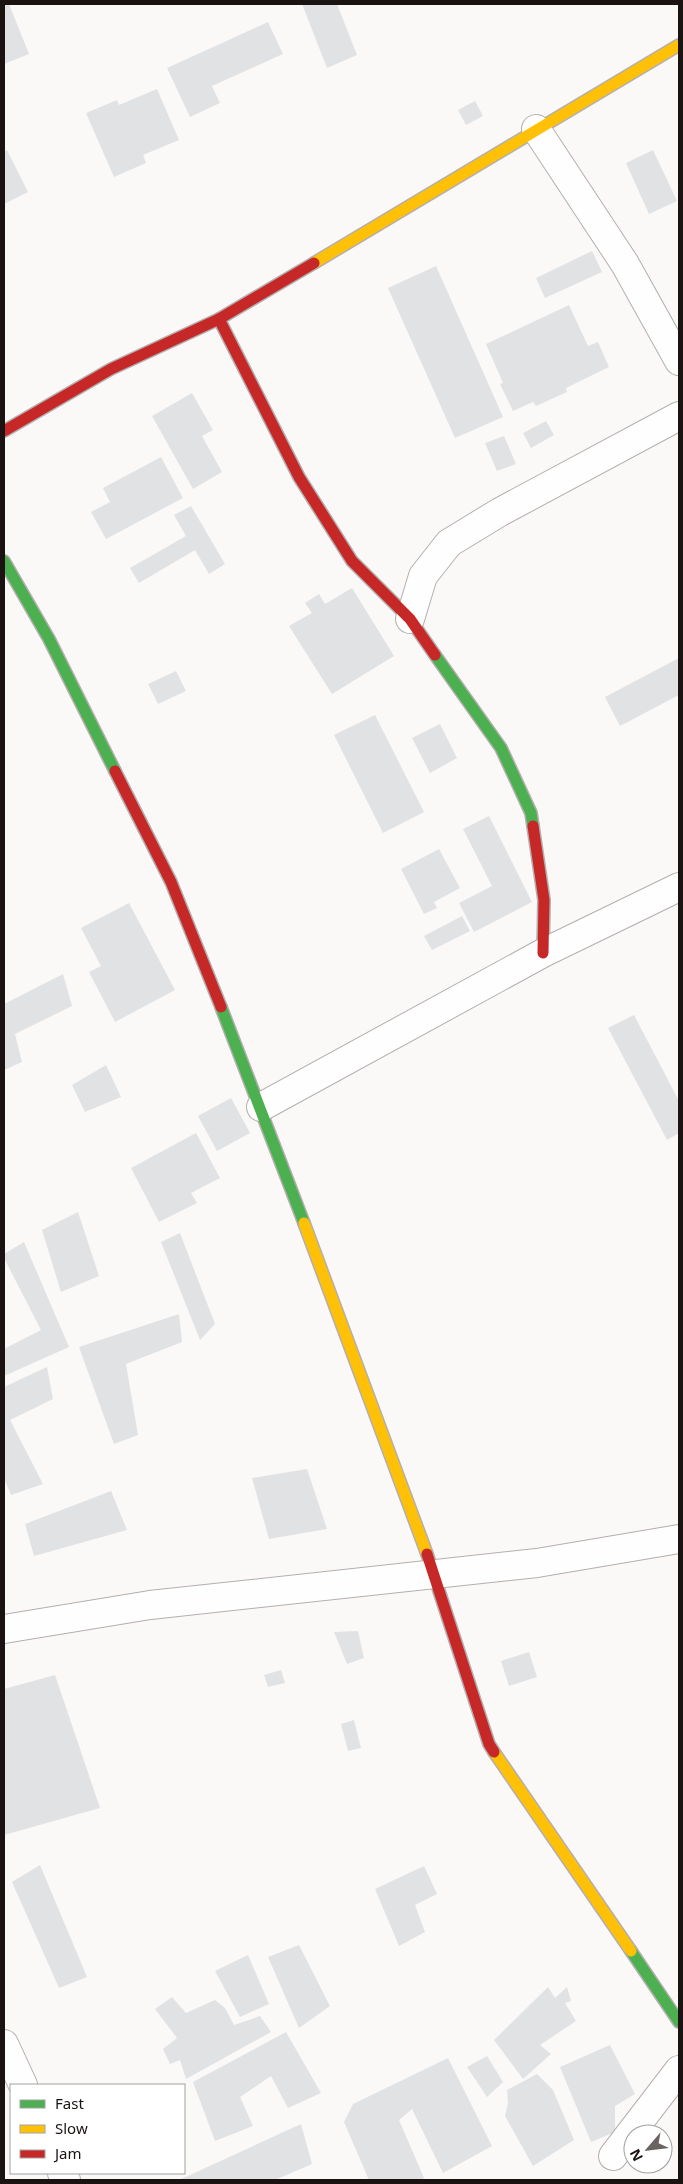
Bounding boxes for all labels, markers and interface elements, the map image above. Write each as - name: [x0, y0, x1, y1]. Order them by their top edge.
- legend: [10, 2084, 185, 2174]
- text: Fast: [55, 2093, 84, 2113]
- text: Slow: [55, 2118, 88, 2138]
- north arrow: [623, 2124, 673, 2174]
- text: Jam: [53, 2143, 82, 2163]
- text: N: [625, 2146, 647, 2165]

